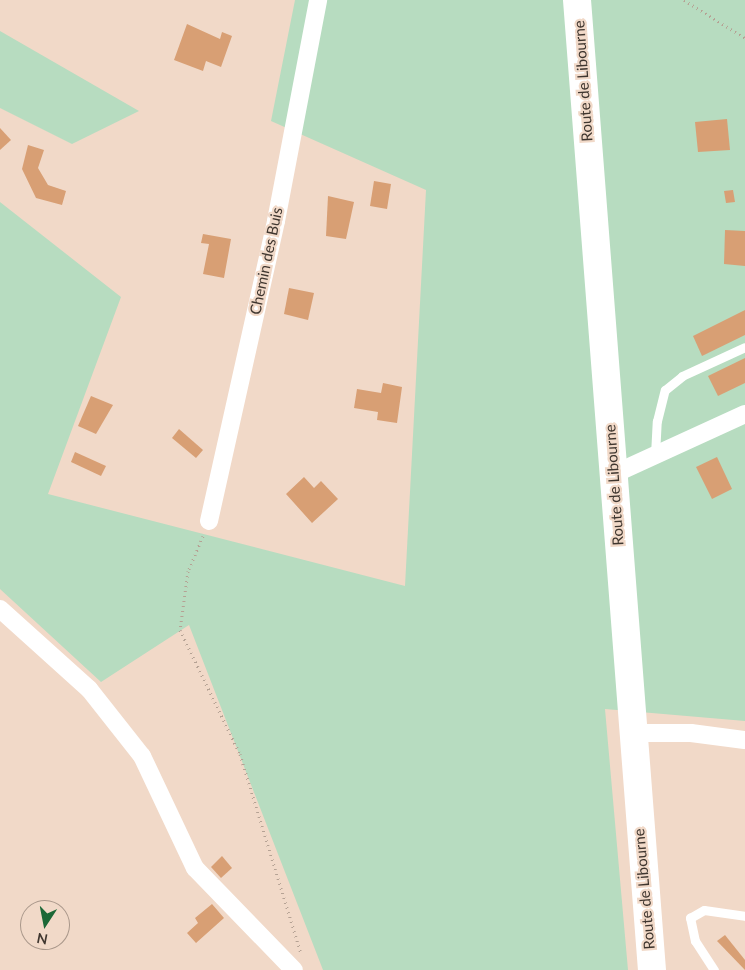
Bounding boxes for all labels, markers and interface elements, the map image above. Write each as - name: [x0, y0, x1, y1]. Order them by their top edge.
- street label: Route de Libourne: [570, 20, 596, 142]
- street label: Chemin des Buis: [246, 206, 286, 316]
- street label: Route de Libourne: [601, 424, 627, 546]
- street label: Route de Libourne: [630, 828, 658, 950]
- north arrow: [20, 900, 70, 950]
- text: N: [35, 930, 49, 949]

